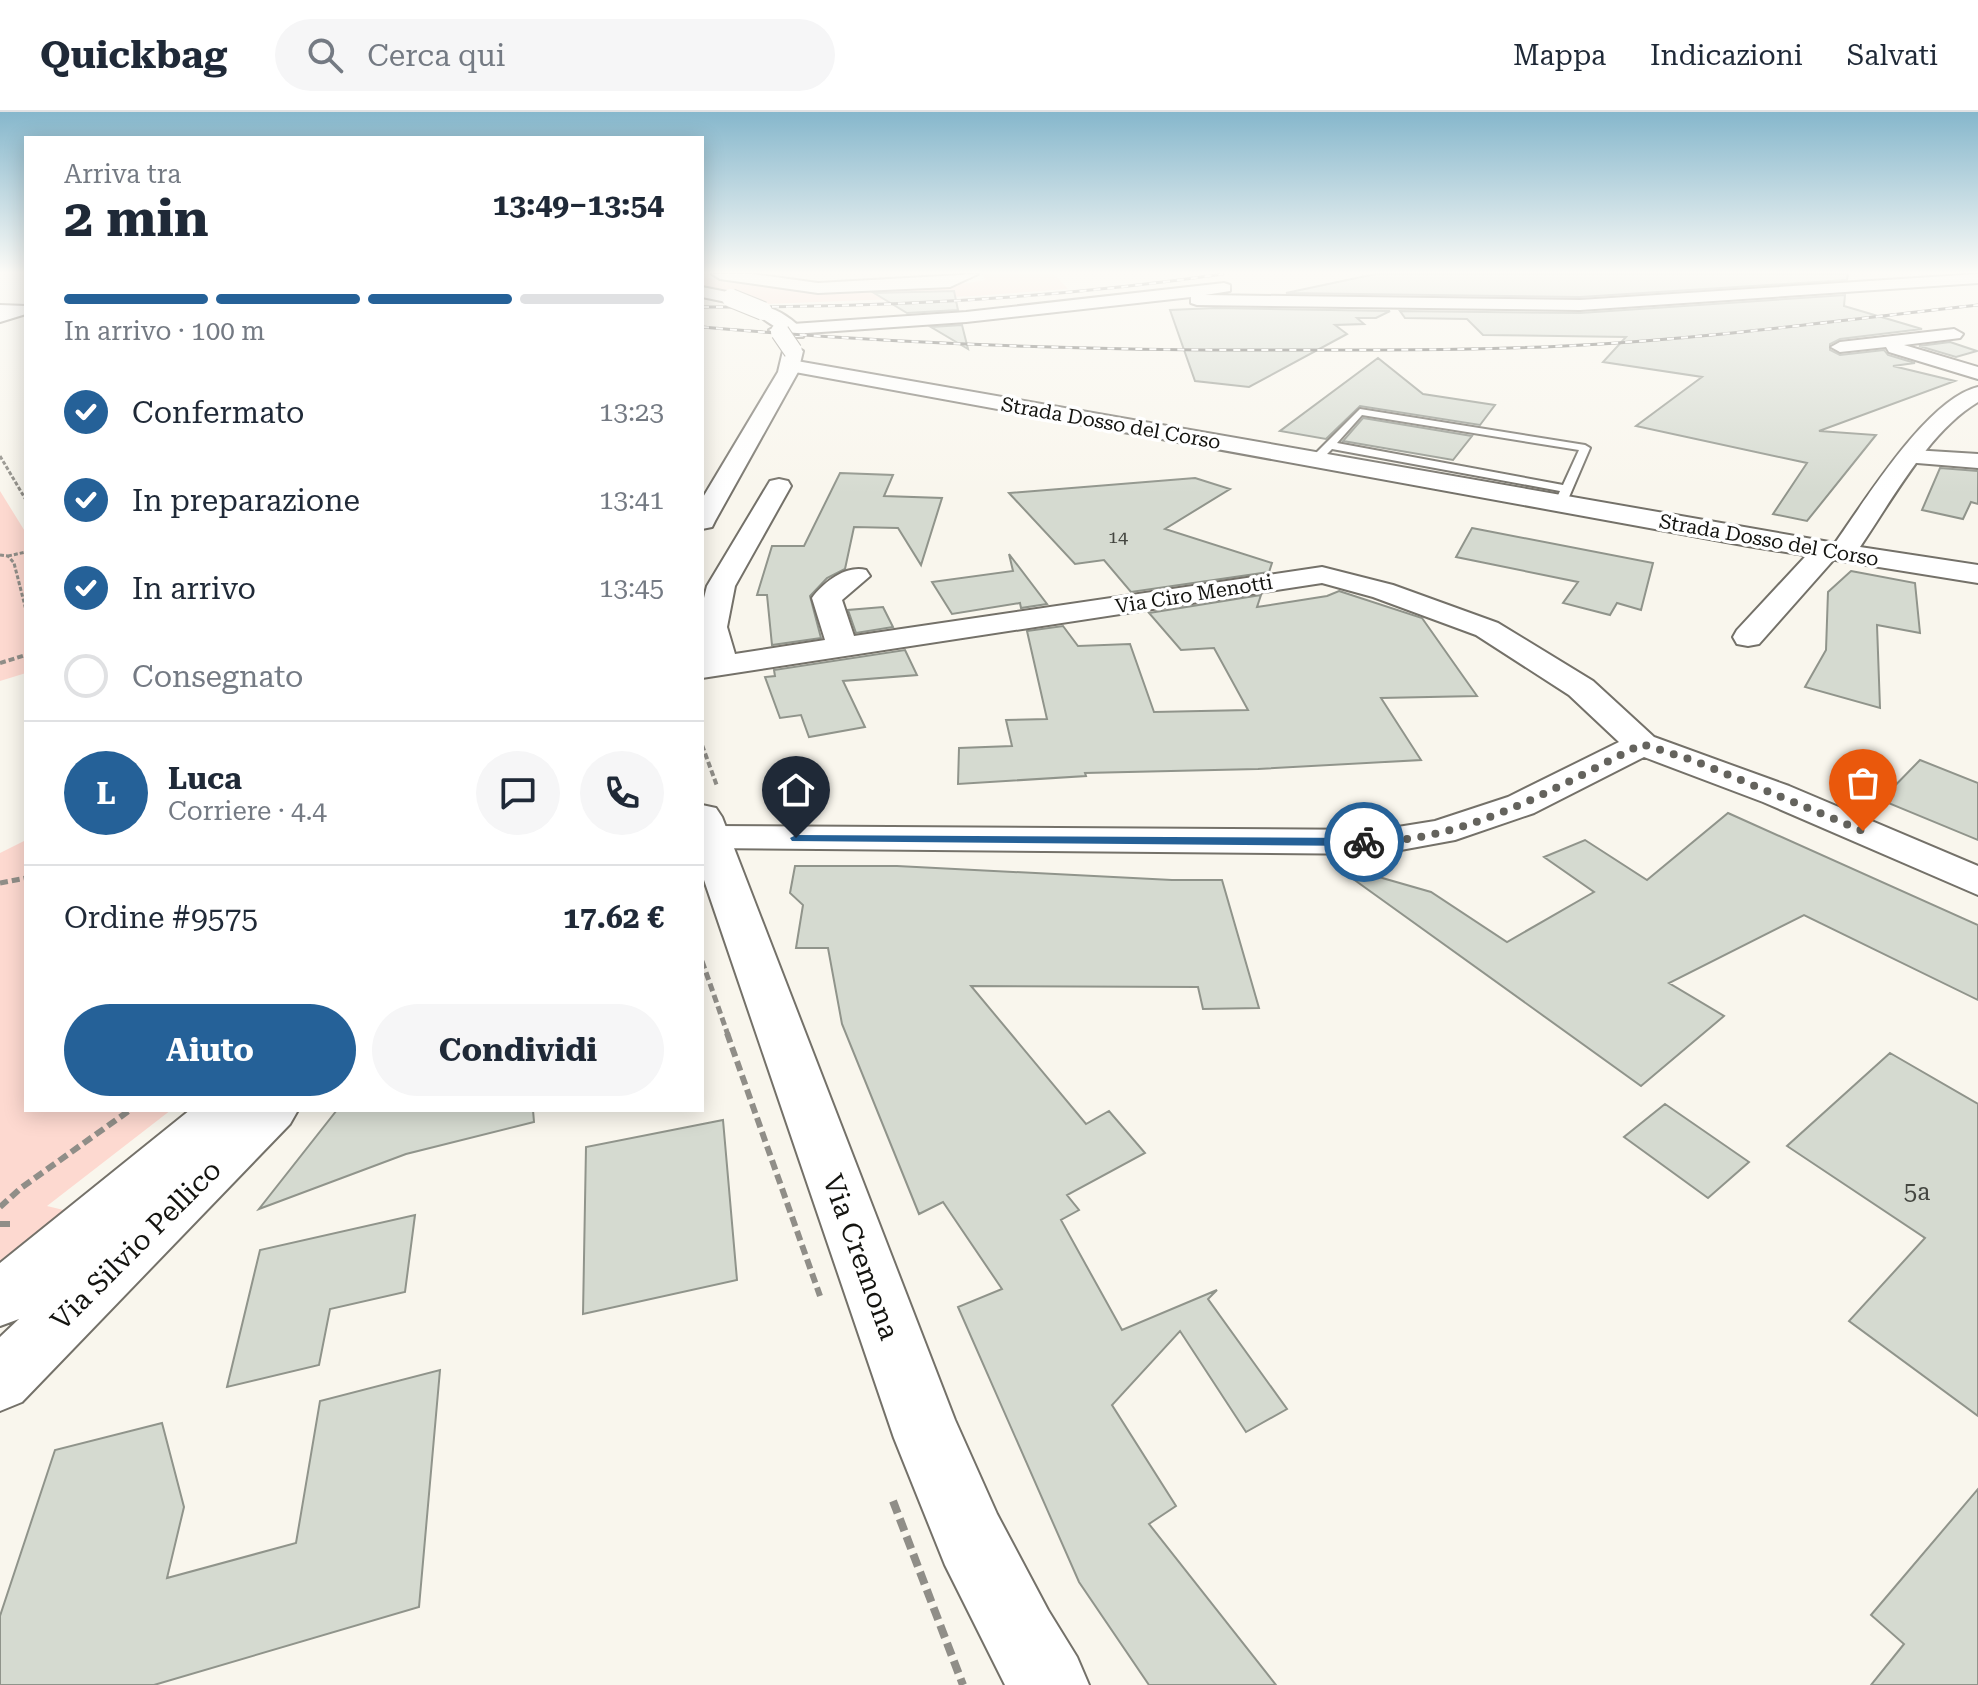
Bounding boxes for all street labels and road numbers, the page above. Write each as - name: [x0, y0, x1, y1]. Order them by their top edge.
- street label: Strada Dosso del Corso: [999, 392, 1223, 454]
- street label: Strada Dosso del Corso: [1657, 509, 1881, 571]
- street label: Via Ciro Menotti: [1114, 570, 1274, 618]
- street label: Via Silvio Pellico: [44, 1153, 228, 1337]
- street label: Via Cremona: [816, 1170, 906, 1344]

